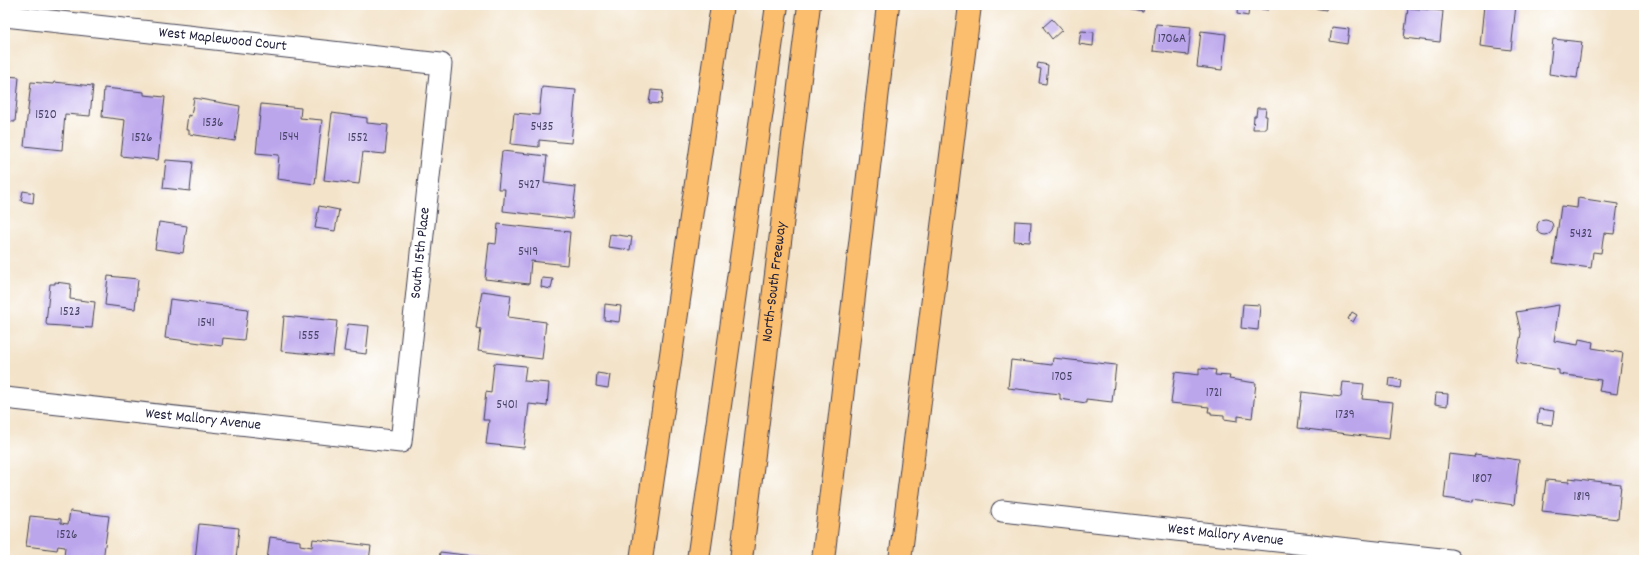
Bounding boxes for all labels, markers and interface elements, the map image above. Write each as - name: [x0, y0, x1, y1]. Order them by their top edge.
- street label: West Maplewood Court: [158, 22, 288, 58]
- house number: 1706A: [1158, 30, 1186, 49]
- house number: 1520: [35, 106, 57, 125]
- house number: 1536: [202, 114, 224, 133]
- house number: 5435: [530, 118, 554, 137]
- house number: 1544: [279, 128, 299, 147]
- house number: 1526: [132, 129, 152, 148]
- house number: 1552: [348, 129, 368, 148]
- house number: 5427: [518, 176, 540, 195]
- street label: South 15th Place: [405, 206, 437, 300]
- street label: North-South Freeway: [757, 220, 793, 344]
- house number: 5432: [1570, 225, 1592, 244]
- house number: 5419: [518, 243, 538, 262]
- house number: 1523: [60, 303, 80, 322]
- house number: 1541: [197, 314, 215, 333]
- house number: 1555: [299, 327, 319, 346]
- house number: 1705: [1052, 368, 1072, 387]
- house number: 1721: [1206, 384, 1222, 403]
- house number: 5401: [496, 396, 518, 415]
- street label: West Mallory Avenue: [144, 403, 262, 437]
- house number: 1739: [1335, 406, 1355, 425]
- house number: 1807: [1472, 470, 1492, 489]
- house number: 1819: [1574, 488, 1590, 507]
- street label: West Mallory Avenue: [1167, 518, 1285, 553]
- house number: 1526: [57, 526, 77, 545]

